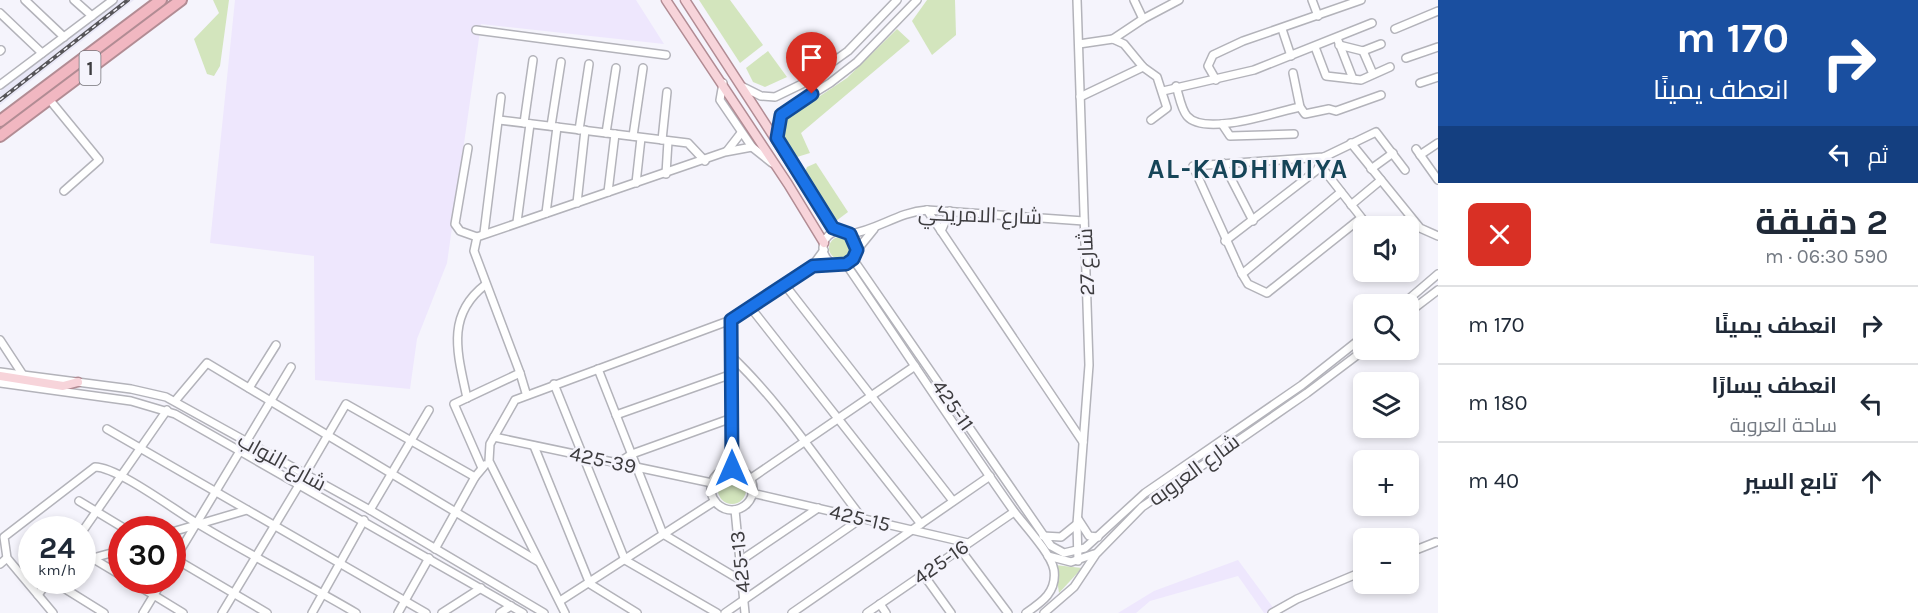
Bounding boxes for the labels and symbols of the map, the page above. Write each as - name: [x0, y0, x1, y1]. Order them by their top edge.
- pin: [786, 32, 837, 94]
- road number: 1: [80, 51, 100, 85]
- district label: AL-KADHIMIYA: [1147, 153, 1349, 185]
- street label: شارع الامريكي: [917, 201, 1043, 233]
- street label: شارع 27: [1073, 228, 1101, 296]
- street label: 425-11: [927, 375, 979, 435]
- street label: شارع النواب: [233, 428, 331, 498]
- street label: شارع العروبه: [1144, 429, 1245, 512]
- position arrow: [700, 436, 764, 500]
- street label: 425-39: [567, 441, 639, 479]
- street label: 425-15: [827, 499, 893, 537]
- speed limit sign: 30: [108, 516, 186, 594]
- street label: 425-13: [725, 530, 755, 594]
- street label: 425-16: [909, 534, 973, 590]

